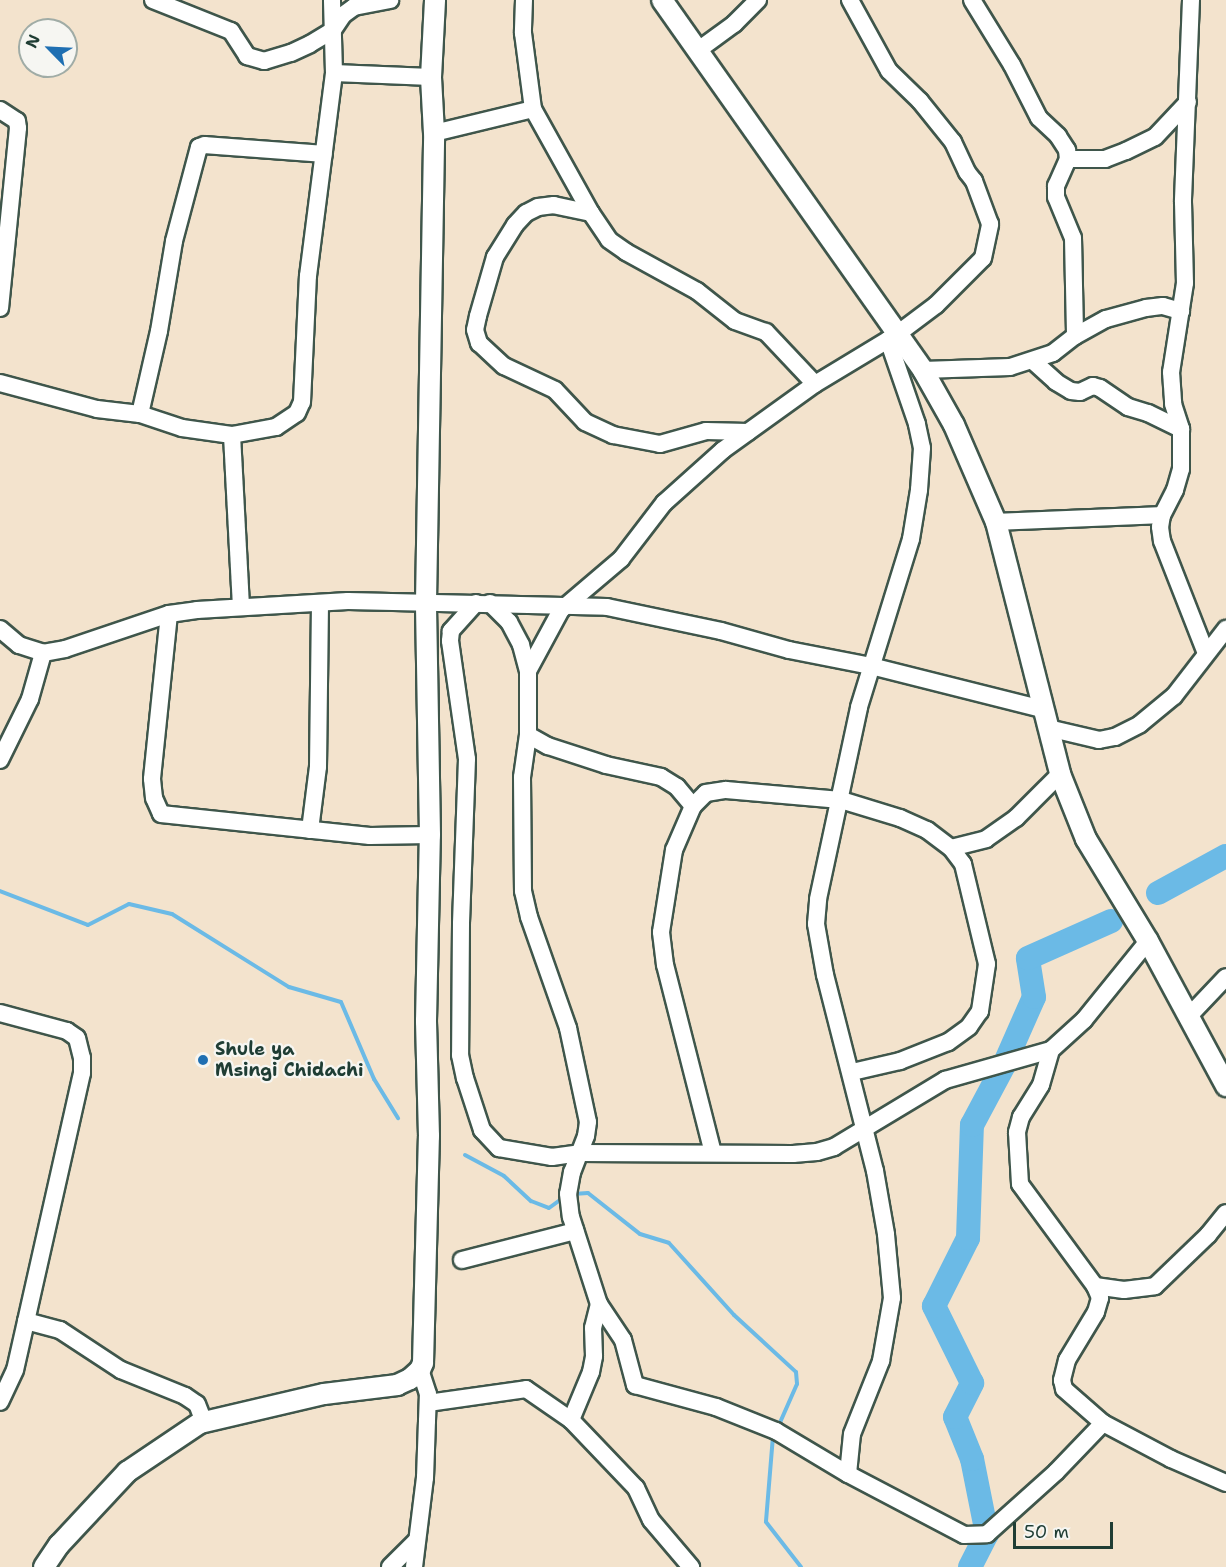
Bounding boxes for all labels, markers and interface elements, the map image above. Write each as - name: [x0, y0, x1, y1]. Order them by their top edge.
- north arrow: [18, 18, 78, 78]
- text: N: [21, 31, 45, 51]
- place label: Shule ya Msingi Chidachi: [215, 1039, 364, 1082]
- marker: Shule ya Msingi Chidachi: [196, 1053, 210, 1067]
- scale bar: [1016, 1510, 1116, 1548]
- text: 50 m: [1024, 1520, 1069, 1544]

